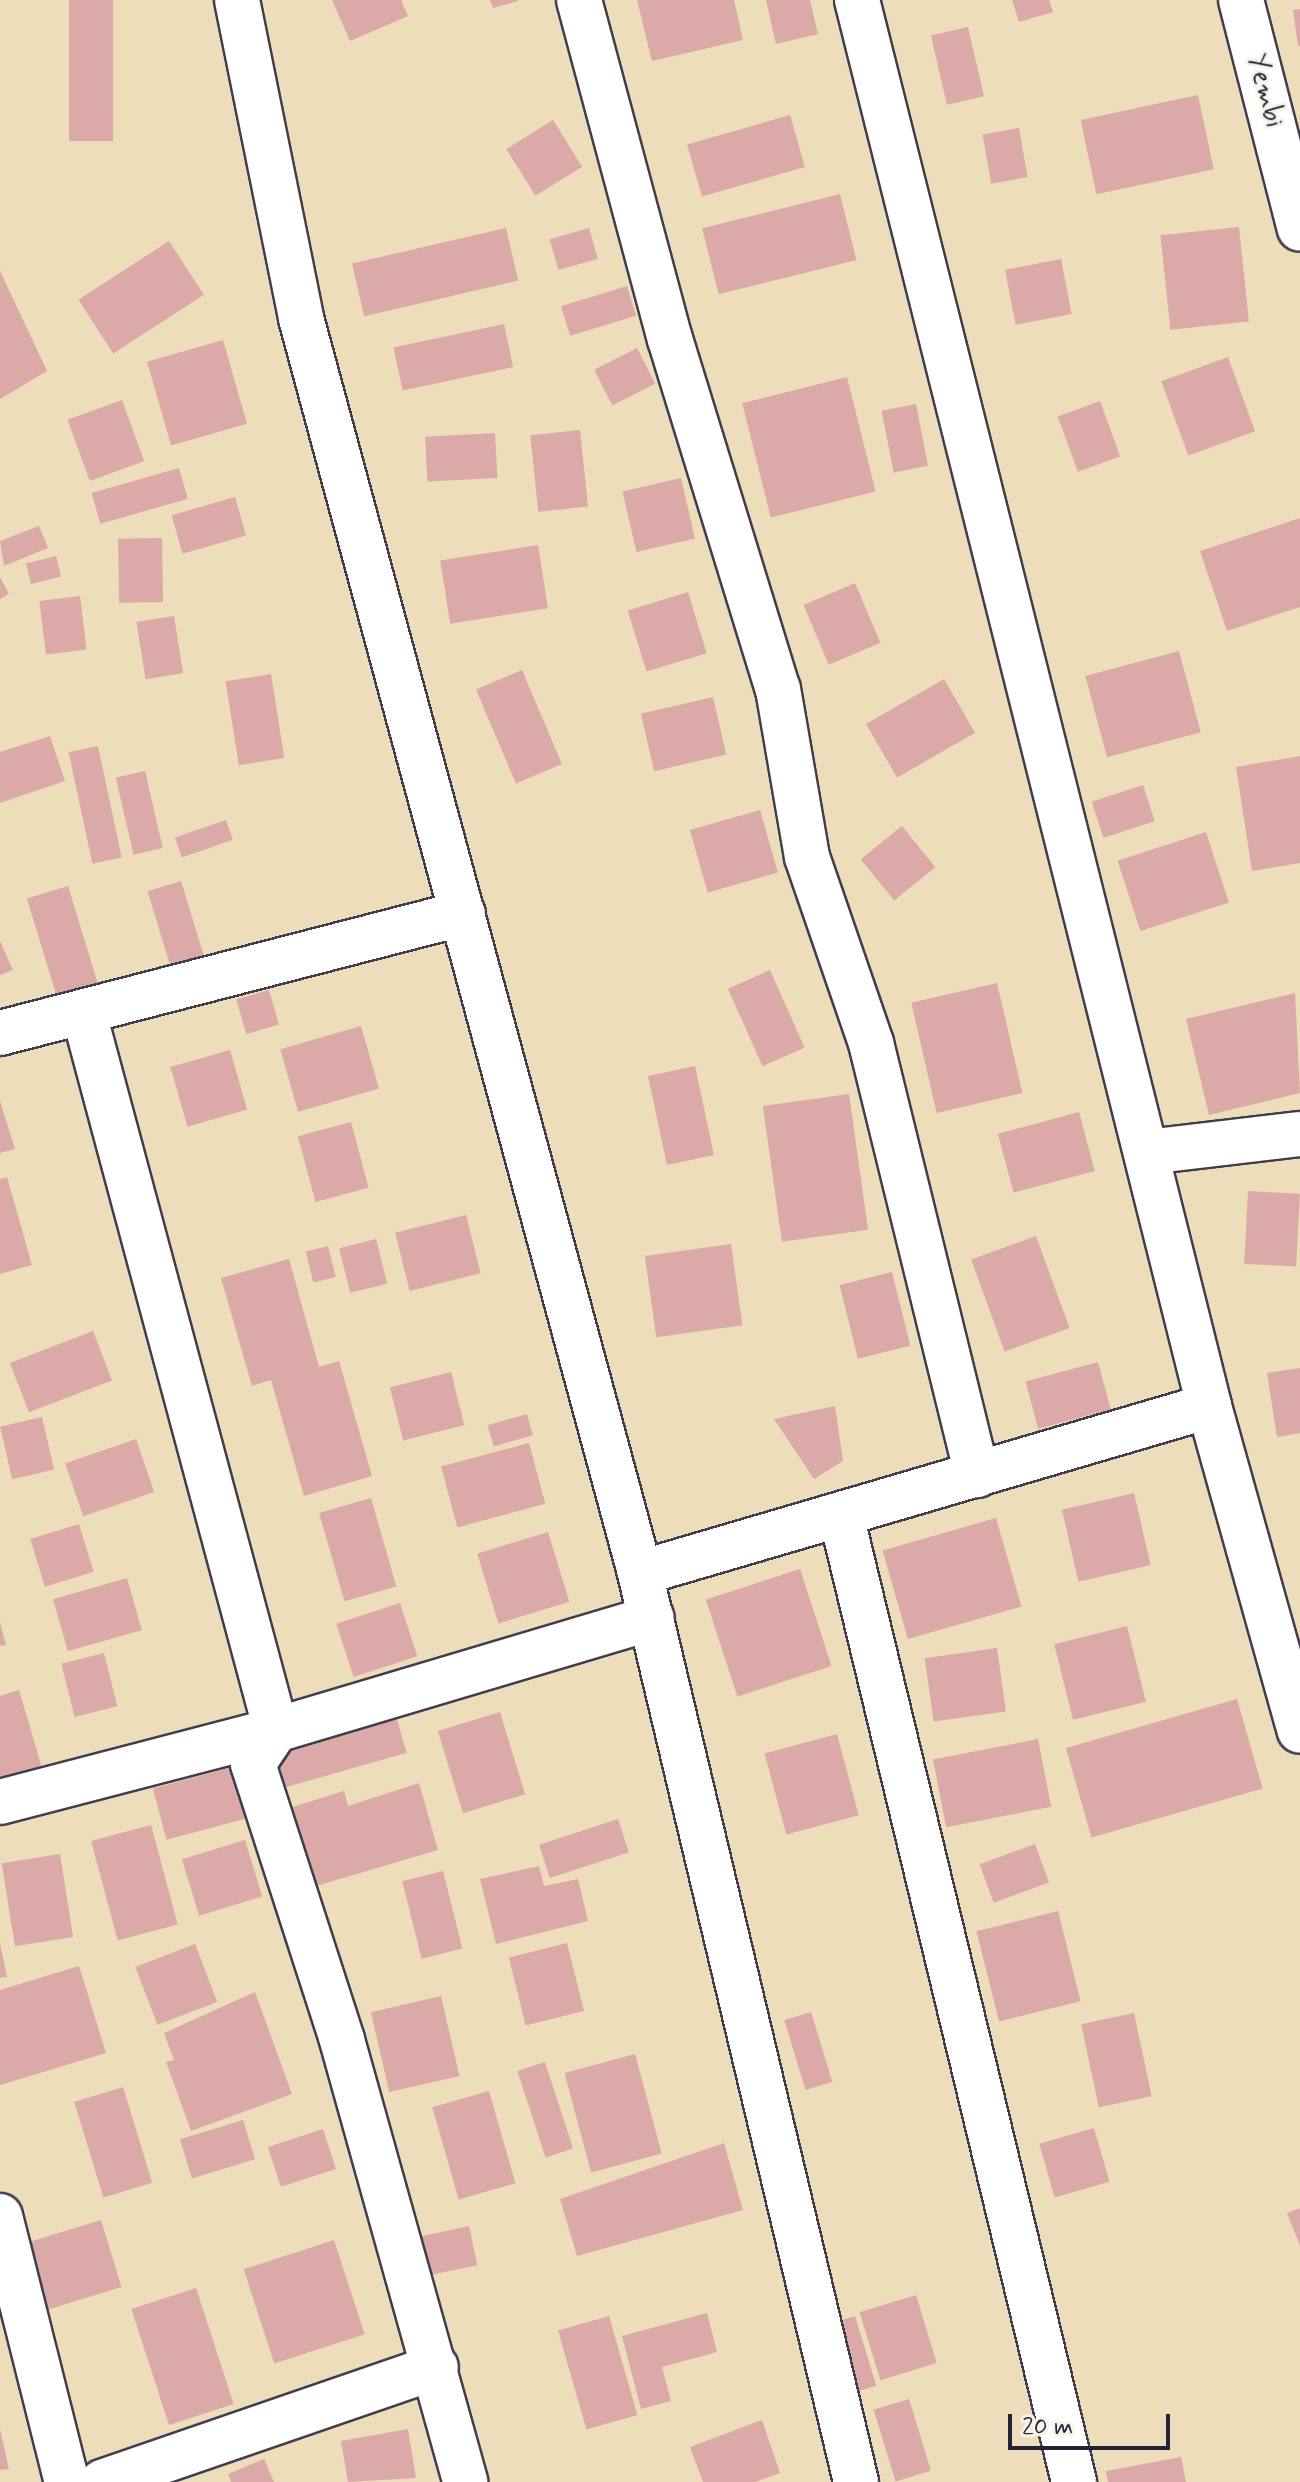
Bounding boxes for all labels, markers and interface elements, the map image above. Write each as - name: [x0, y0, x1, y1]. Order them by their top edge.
- street label: Yembi: [1239, 51, 1289, 131]
- scale bar: [1012, 2398, 1174, 2448]
- text: 20 m: [1022, 2412, 1073, 2443]

